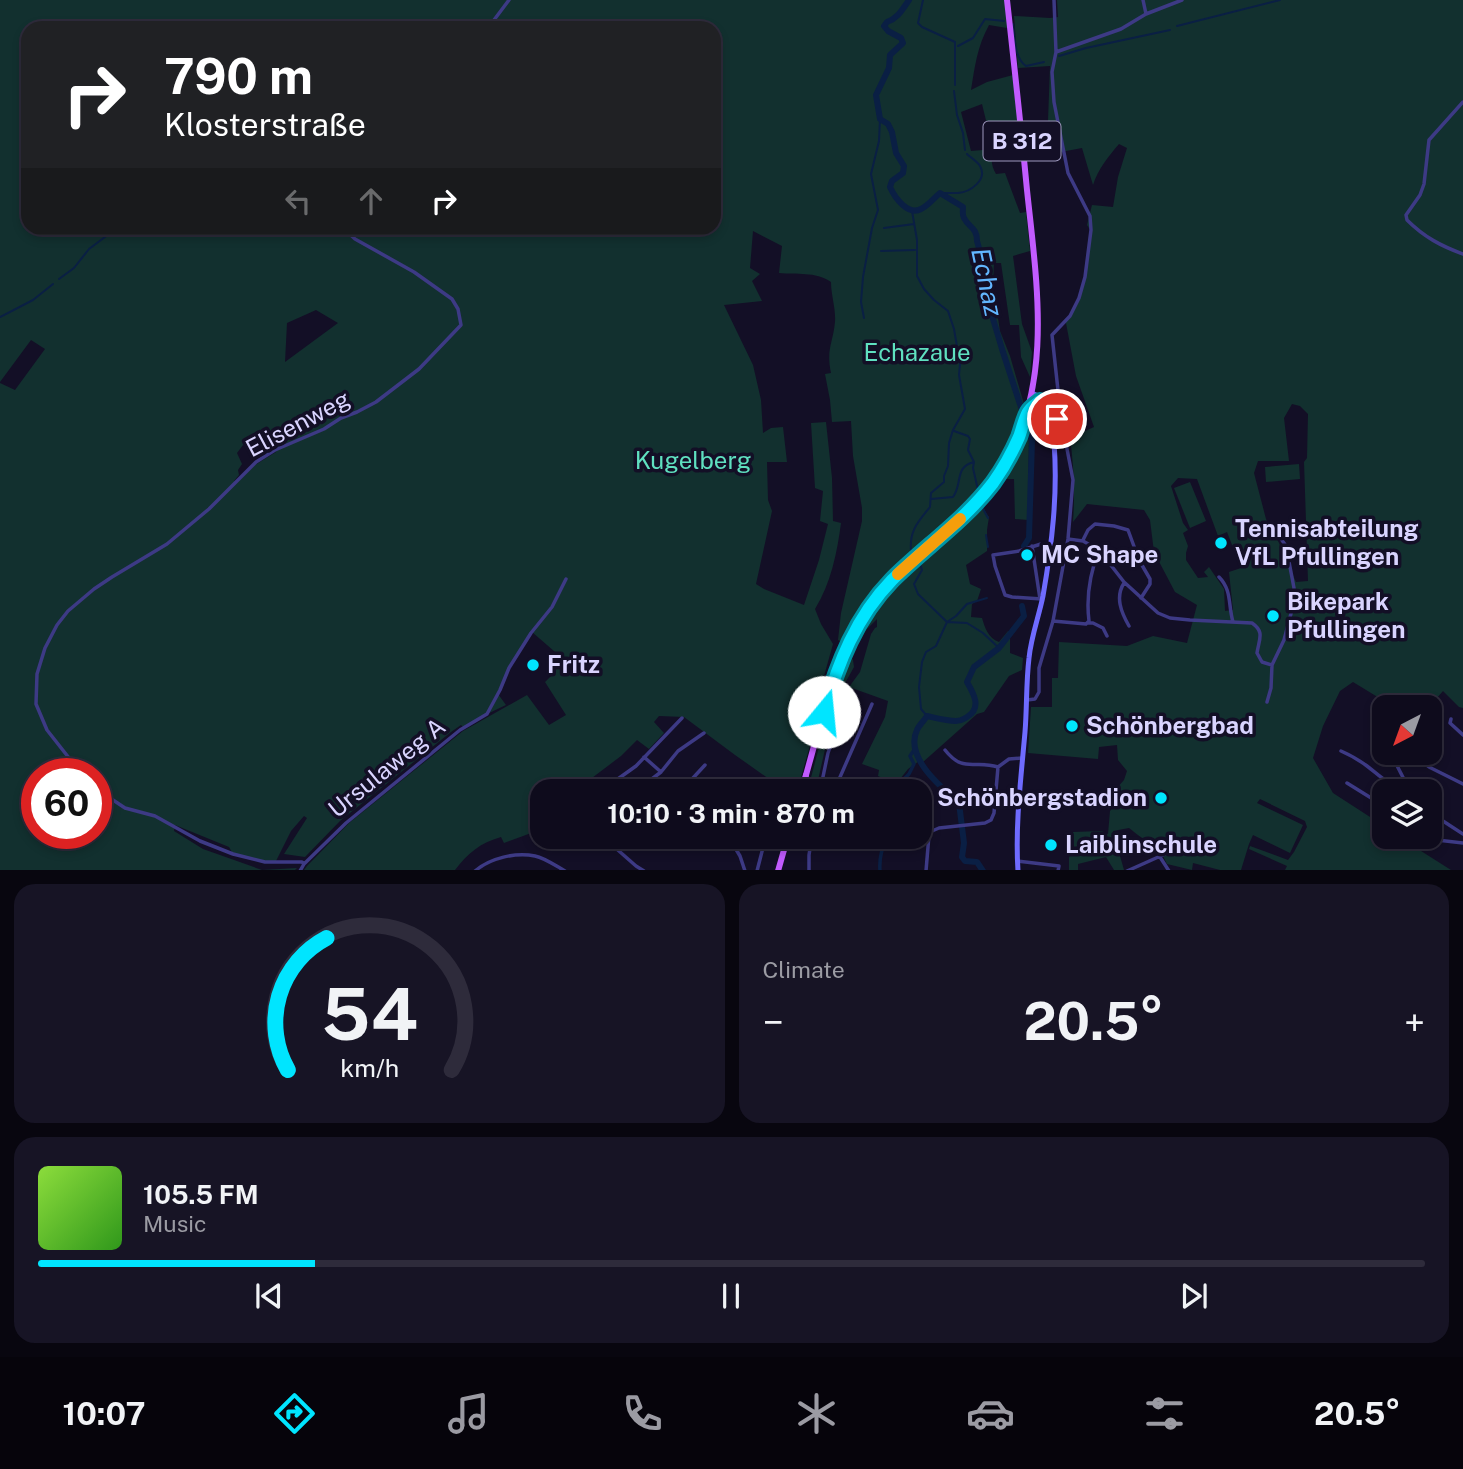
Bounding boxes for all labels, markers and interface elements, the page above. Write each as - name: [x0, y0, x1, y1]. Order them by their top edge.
- text: 790 m: [164, 47, 313, 105]
- icon: right: [49, 49, 140, 140]
- text: Klosterstraße: [164, 106, 366, 143]
- road number: B 312: [984, 122, 1060, 160]
- icon: left: [279, 182, 317, 220]
- icon: ahead: [352, 182, 390, 220]
- icon: right: [425, 182, 463, 220]
- water label: Echaz: [965, 245, 1010, 319]
- park label: Echazaue: [863, 338, 971, 366]
- street label: Elisenweg: [241, 384, 354, 462]
- pin: [1027, 389, 1087, 449]
- icon: arrive: [1038, 400, 1076, 438]
- park label: Kugelberg: [635, 446, 751, 474]
- place label: Tennisabteilung VfL Pfullingen: [1235, 514, 1419, 570]
- marker: Tennisabteilung VfL Pfullingen: [1213, 535, 1229, 551]
- place label: MC Shape: [1041, 540, 1158, 568]
- marker: MC Shape: [1019, 547, 1035, 563]
- place label: Bikepark Pfullingen: [1287, 587, 1405, 643]
- marker: Bikepark Pfullingen: [1265, 608, 1281, 624]
- place label: Fritz: [547, 650, 600, 678]
- marker: Fritz: [525, 657, 541, 673]
- position arrow: [787, 675, 861, 749]
- north arrow: [1372, 695, 1442, 765]
- map controls: [1372, 695, 1442, 849]
- place label: Schönbergbad: [1086, 711, 1254, 739]
- street label: Ursulaweg A: [322, 712, 450, 823]
- marker: Schönbergbad: [1064, 718, 1080, 734]
- speed limit sign: 60: [21, 758, 112, 849]
- button: layers: [1372, 779, 1442, 849]
- place label: Schönbergstadion: [937, 783, 1147, 811]
- marker: Schönbergstadion: [1153, 790, 1169, 806]
- text: 10:10 · 3 min · 870 m: [607, 798, 855, 829]
- place label: Laiblinschule: [1065, 830, 1217, 858]
- marker: Laiblinschule: [1043, 837, 1059, 853]
- text: Climate: [763, 956, 845, 983]
- text: 54: [321, 971, 418, 1056]
- text: 20.5°: [1024, 991, 1164, 1052]
- text: −: [763, 1000, 784, 1045]
- text: +: [1404, 1000, 1425, 1045]
- text: km/h: [340, 1052, 399, 1082]
- text: 105.5 FM: [143, 1179, 259, 1210]
- text: Music: [143, 1210, 207, 1237]
- icon: previous: [250, 1277, 288, 1315]
- icon: pause: [712, 1277, 750, 1315]
- icon: next: [1175, 1277, 1213, 1315]
- icon: directions: [270, 1389, 319, 1438]
- icon: music: [444, 1389, 493, 1438]
- icon: phone: [618, 1389, 667, 1438]
- icon: climate: [792, 1389, 841, 1438]
- icon: car: [966, 1389, 1015, 1438]
- icon: filters: [1140, 1389, 1189, 1438]
- text: 10:07: [62, 1395, 146, 1432]
- text: 20.5°: [1314, 1395, 1400, 1432]

